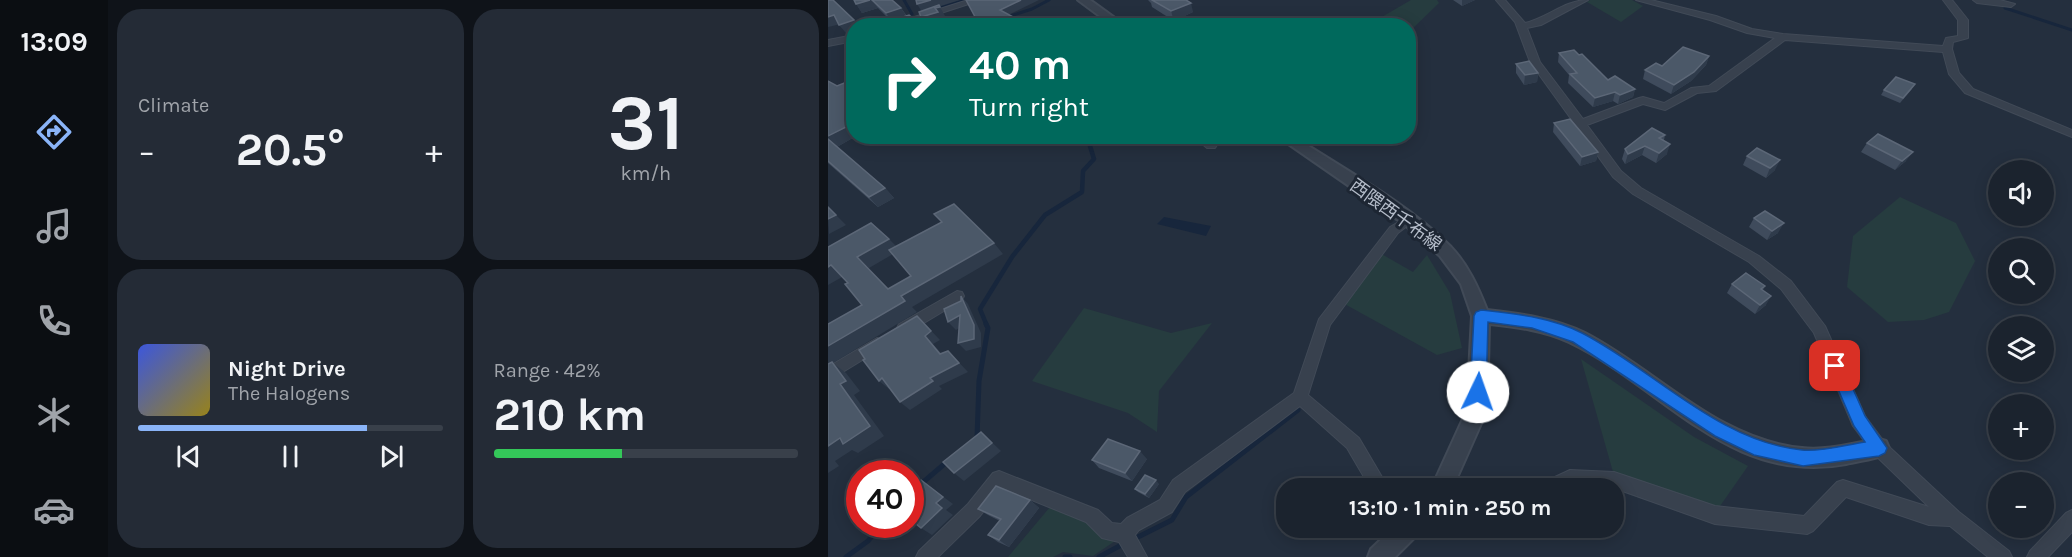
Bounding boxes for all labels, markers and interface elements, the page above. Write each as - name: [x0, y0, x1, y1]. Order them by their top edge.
- text: 13:09: [20, 26, 88, 58]
- text: 40 m: [969, 40, 1071, 90]
- icon: right: [870, 42, 948, 120]
- text: 31: [608, 77, 684, 169]
- text: Turn right: [969, 91, 1089, 123]
- text: Climate: [138, 94, 209, 117]
- icon: directions: [33, 111, 75, 153]
- text: 20.5°: [236, 124, 345, 176]
- text: −: [138, 132, 155, 170]
- text: +: [425, 132, 442, 170]
- map controls: [1988, 160, 2054, 538]
- button: sound: [1988, 160, 2054, 226]
- text: km/h: [620, 162, 671, 185]
- street label: 西隈西千布線: [1346, 174, 1446, 256]
- icon: music: [33, 205, 75, 247]
- button: search: [1988, 238, 2054, 304]
- icon: phone: [33, 300, 75, 342]
- button: layers: [1988, 316, 2054, 382]
- pin: [1809, 340, 1860, 391]
- icon: arrive: [1818, 349, 1851, 382]
- text: Night Drive: [228, 356, 346, 382]
- text: Range · 42%: [494, 359, 601, 382]
- position arrow: [1446, 360, 1510, 424]
- text: The Halogens: [228, 382, 350, 405]
- text: 210 km: [494, 389, 646, 441]
- icon: climate: [33, 394, 75, 436]
- button: +: [1988, 394, 2054, 460]
- icon: previous: [172, 440, 205, 473]
- icon: pause: [274, 440, 307, 473]
- icon: next: [375, 440, 408, 473]
- speed limit sign: 40: [846, 460, 924, 538]
- button: −: [1988, 472, 2054, 538]
- icon: car: [33, 489, 75, 531]
- text: 13:10 · 1 min · 250 m: [1349, 495, 1551, 521]

